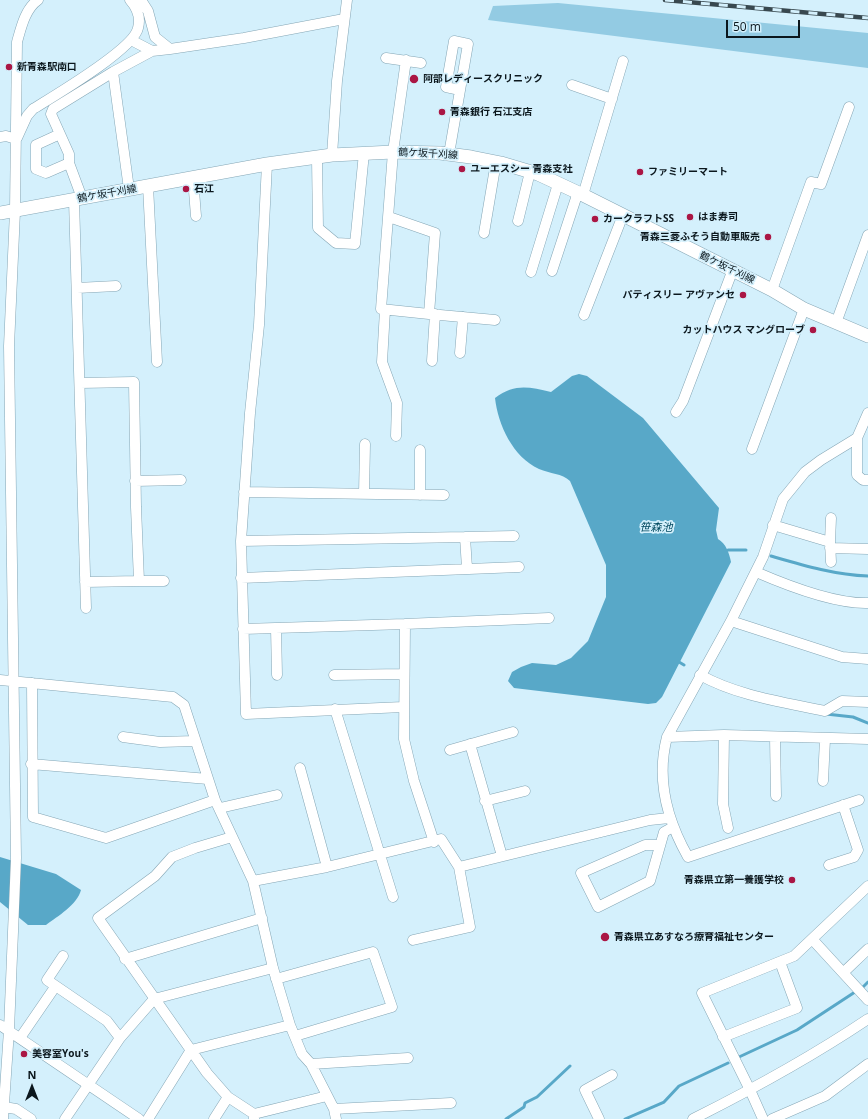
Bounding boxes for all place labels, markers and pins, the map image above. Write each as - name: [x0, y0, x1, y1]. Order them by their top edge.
- place label: 新青森駅南口: [17, 61, 77, 73]
- marker: 新青森駅南口: [4, 62, 14, 72]
- marker: 阿部レディースクリニック: [408, 73, 420, 85]
- place label: 阿部レディースクリニック: [423, 73, 543, 85]
- place label: 青森銀行 石江支店: [450, 106, 533, 118]
- marker: 青森銀行 石江支店: [437, 107, 447, 117]
- place label: ユーエスシー 青森支社: [470, 163, 573, 175]
- marker: ユーエスシー 青森支社: [457, 164, 467, 174]
- place label: ファミリーマート: [648, 166, 728, 178]
- marker: ファミリーマート: [635, 167, 645, 177]
- place label: 石江: [194, 183, 214, 195]
- marker: 石江: [181, 184, 191, 194]
- place label: はま寿司: [698, 211, 738, 223]
- marker: はま寿司: [685, 212, 695, 222]
- place label: カークラフトSS: [603, 213, 674, 225]
- marker: カークラフトSS: [590, 214, 600, 224]
- place label: 青森三菱ふそう自動車販売: [640, 231, 760, 243]
- marker: 青森三菱ふそう自動車販売: [763, 232, 773, 242]
- place label: パティスリー アヴァンセ: [622, 289, 735, 301]
- marker: パティスリー アヴァンセ: [738, 290, 748, 300]
- place label: カットハウス マングローブ: [682, 324, 805, 336]
- marker: カットハウス マングローブ: [808, 325, 818, 335]
- place label: 青森県立第一養護学校: [684, 874, 784, 886]
- marker: 青森県立第一養護学校: [787, 875, 797, 885]
- marker: 青森県立あすなろ療育福祉センター: [599, 931, 611, 943]
- place label: 青森県立あすなろ療育福祉センター: [614, 931, 774, 943]
- place label: 美容室You's: [32, 1048, 89, 1060]
- marker: 美容室You's: [19, 1049, 29, 1059]

